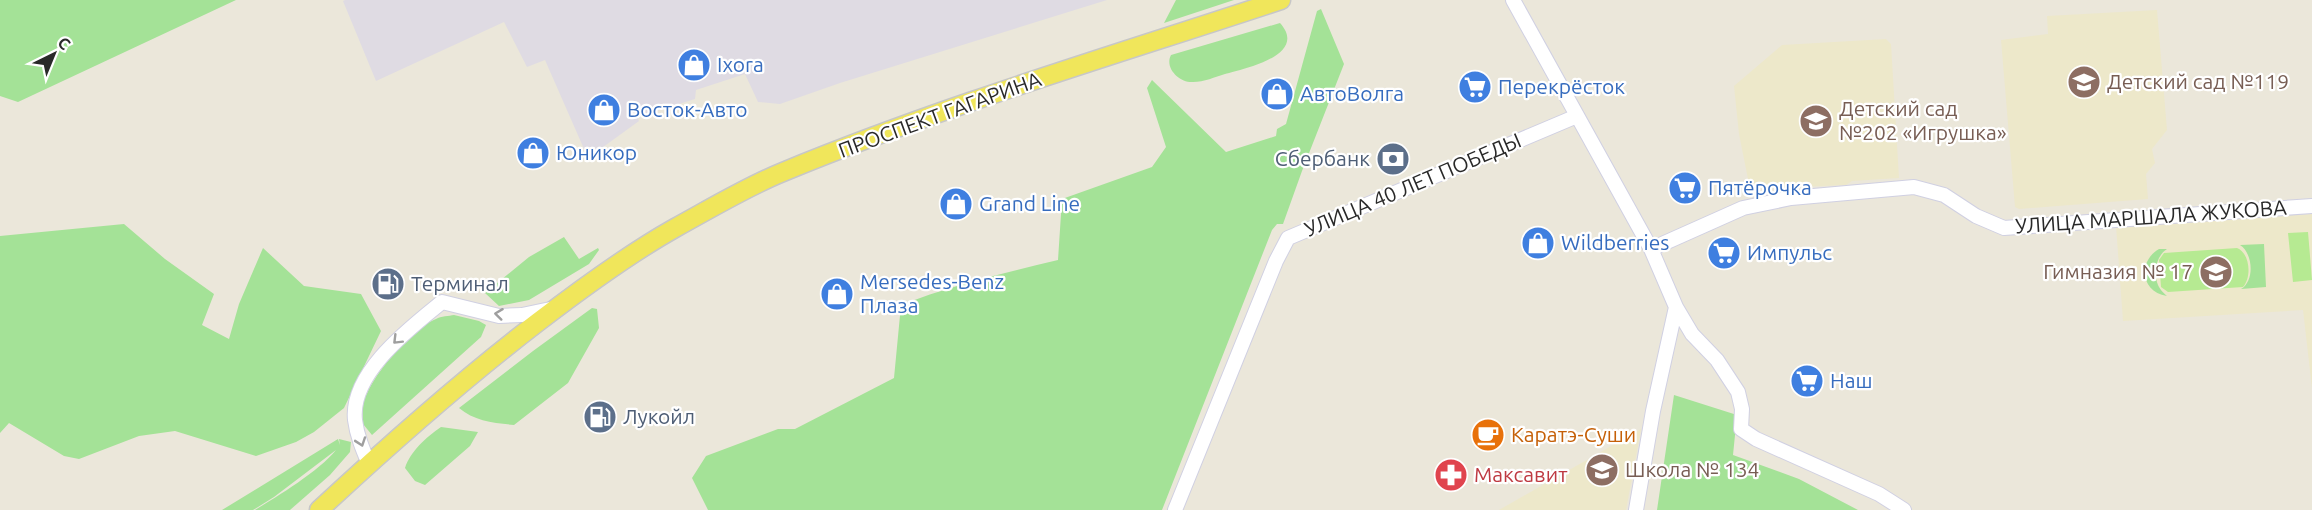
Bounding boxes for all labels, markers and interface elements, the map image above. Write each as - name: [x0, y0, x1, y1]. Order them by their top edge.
- north arrow: [24, 24, 84, 84]
- text: С: [54, 33, 74, 53]
- shop icon: Ixora: [676, 47, 712, 83]
- place label: Ixora: [717, 52, 764, 76]
- school or university icon: Детский сад №119: [2066, 64, 2102, 100]
- street label: ПРОСПЕКТ ГАГАРИНА: [835, 66, 1045, 162]
- supermarket icon: Перекрёсток: [1457, 69, 1493, 105]
- place label: Детский сад №119: [2107, 69, 2289, 93]
- place label: Перекрёсток: [1498, 74, 1625, 98]
- shop icon: АвтоВолга: [1259, 76, 1295, 112]
- place label: АвтоВолга: [1300, 81, 1404, 105]
- shop icon: Восток-Авто: [586, 92, 622, 128]
- place label: Детский сад №202 «Игрушка»: [1839, 96, 2007, 144]
- place label: Восток-Авто: [627, 97, 748, 121]
- school or university icon: Детский сад №202 «Игрушка»: [1798, 103, 1834, 139]
- street label: УЛИЦА 40 ЛЕТ ПОБЕДЫ: [1301, 128, 1525, 241]
- shop icon: Юникор: [515, 135, 551, 171]
- place label: Юникор: [556, 140, 637, 164]
- bank icon: Сбербанк: [1375, 141, 1411, 177]
- place label: Сбербанк: [1275, 146, 1370, 170]
- supermarket icon: Пятёрочка: [1667, 170, 1703, 206]
- place label: Пятёрочка: [1708, 175, 1812, 199]
- shop icon: Grand Line: [938, 186, 974, 222]
- place label: Grand Line: [979, 191, 1080, 215]
- street label: УЛИЦА МАРШАЛА ЖУКОВА: [2014, 195, 2288, 237]
- shop icon: Wildberries: [1520, 225, 1556, 261]
- place label: Wildberries: [1561, 230, 1669, 254]
- supermarket icon: Импульс: [1706, 235, 1742, 271]
- place label: Импульс: [1747, 240, 1832, 264]
- school or university icon: Гимназия № 17: [2198, 254, 2234, 290]
- place label: Гимназия № 17: [2043, 259, 2193, 283]
- fuel station icon: Терминал: [370, 266, 406, 302]
- place label: Mersedes-Benz Плаза: [860, 269, 1004, 317]
- place label: Терминал: [411, 271, 509, 295]
- shop icon: Mersedes-Benz Плаза: [819, 276, 855, 312]
- one-way arrow: [495, 309, 504, 321]
- one-way arrow: [394, 332, 405, 343]
- supermarket icon: Наш: [1789, 363, 1825, 399]
- place label: Наш: [1830, 368, 1872, 392]
- fuel station icon: Лукойл: [582, 399, 618, 435]
- place label: Лукойл: [623, 404, 695, 428]
- cafe icon: Каратэ-Суши: [1470, 417, 1506, 453]
- place label: Каратэ-Суши: [1511, 422, 1636, 446]
- one-way arrow: [353, 436, 366, 446]
- school or university icon: Школа № 134: [1584, 452, 1620, 488]
- pharmacy icon: Максавит: [1433, 457, 1469, 493]
- place label: Школа № 134: [1625, 457, 1759, 481]
- place label: Максавит: [1474, 462, 1568, 486]

